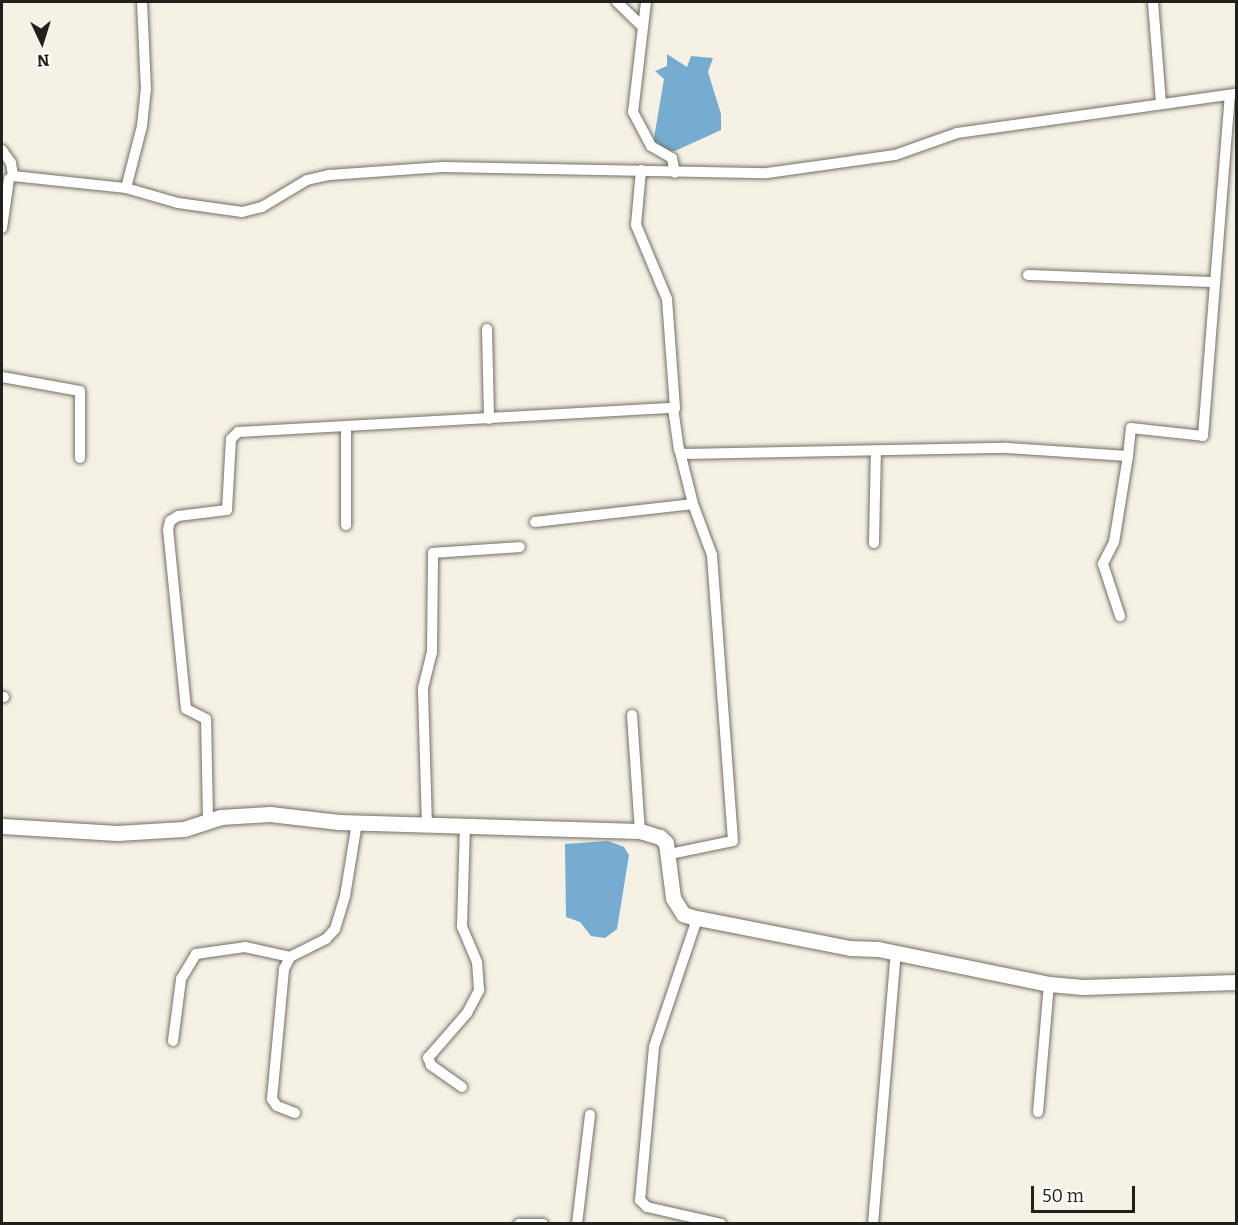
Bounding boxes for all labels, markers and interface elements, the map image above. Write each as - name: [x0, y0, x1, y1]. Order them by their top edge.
- north arrow: [12, 12, 72, 72]
- text: N: [36, 51, 50, 70]
- scale bar: [1034, 1174, 1138, 1212]
- text: 50 m: [1042, 1185, 1084, 1207]

